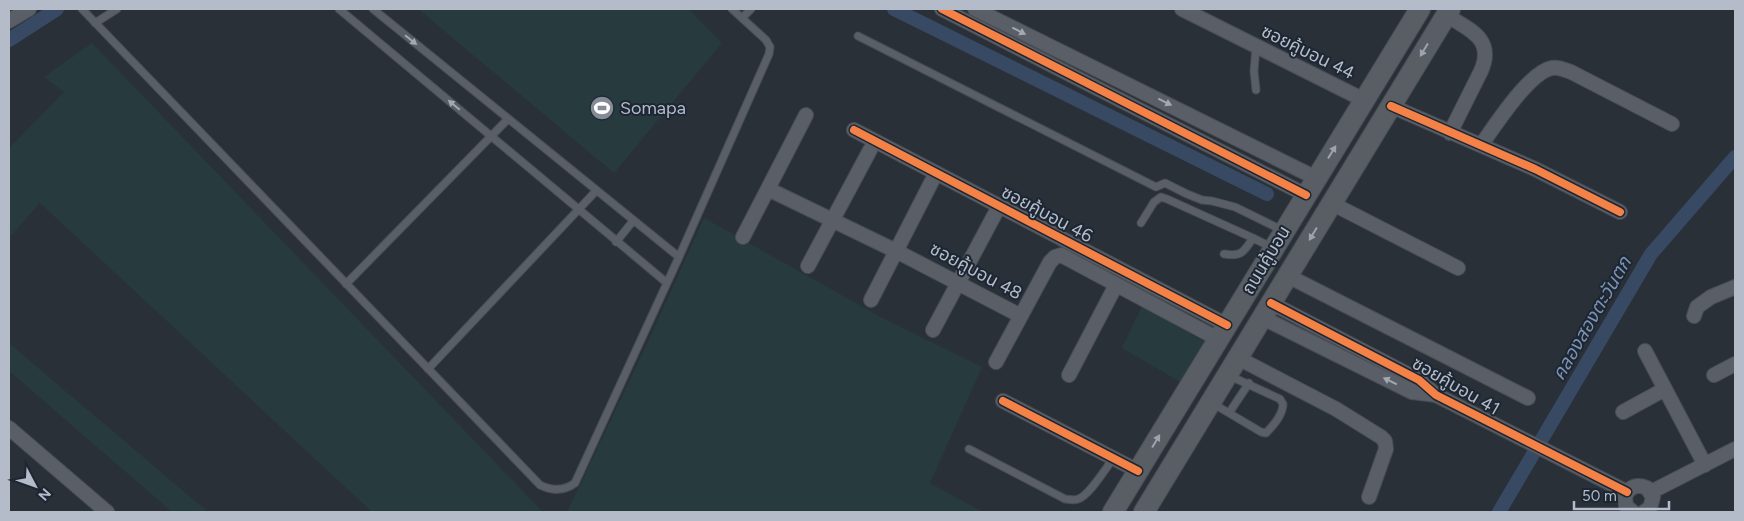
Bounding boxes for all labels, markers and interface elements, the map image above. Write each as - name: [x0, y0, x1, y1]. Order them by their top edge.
- street label: ซอยคู้บอน 44: [1257, 20, 1358, 85]
- one-way arrow: [1012, 27, 1026, 35]
- one-way arrow: [404, 34, 417, 45]
- one-way arrow: [1420, 44, 1429, 57]
- sports icon: Somapa: [589, 95, 615, 121]
- place label: Somapa: [620, 97, 686, 119]
- one-way arrow: [1158, 99, 1172, 107]
- one-way arrow: [448, 100, 461, 111]
- one-way arrow: [1327, 146, 1336, 159]
- street label: ซอยคู้บอน 46: [997, 181, 1096, 248]
- street label: ถนนคู้บอน: [1237, 222, 1296, 299]
- one-way arrow: [1308, 228, 1317, 241]
- street label: ซอยคู้บอน 48: [926, 238, 1026, 305]
- water label: คลองสองตะวันตก: [1547, 252, 1636, 384]
- street label: ซอยคู้บอน 41: [1408, 352, 1504, 421]
- one-way arrow: [1383, 377, 1397, 385]
- one-way arrow: [1152, 434, 1161, 447]
- north arrow: [10, 461, 60, 511]
- scale bar: [1574, 478, 1669, 510]
- text: N: [34, 485, 54, 504]
- text: 50 m: [1582, 487, 1617, 505]

